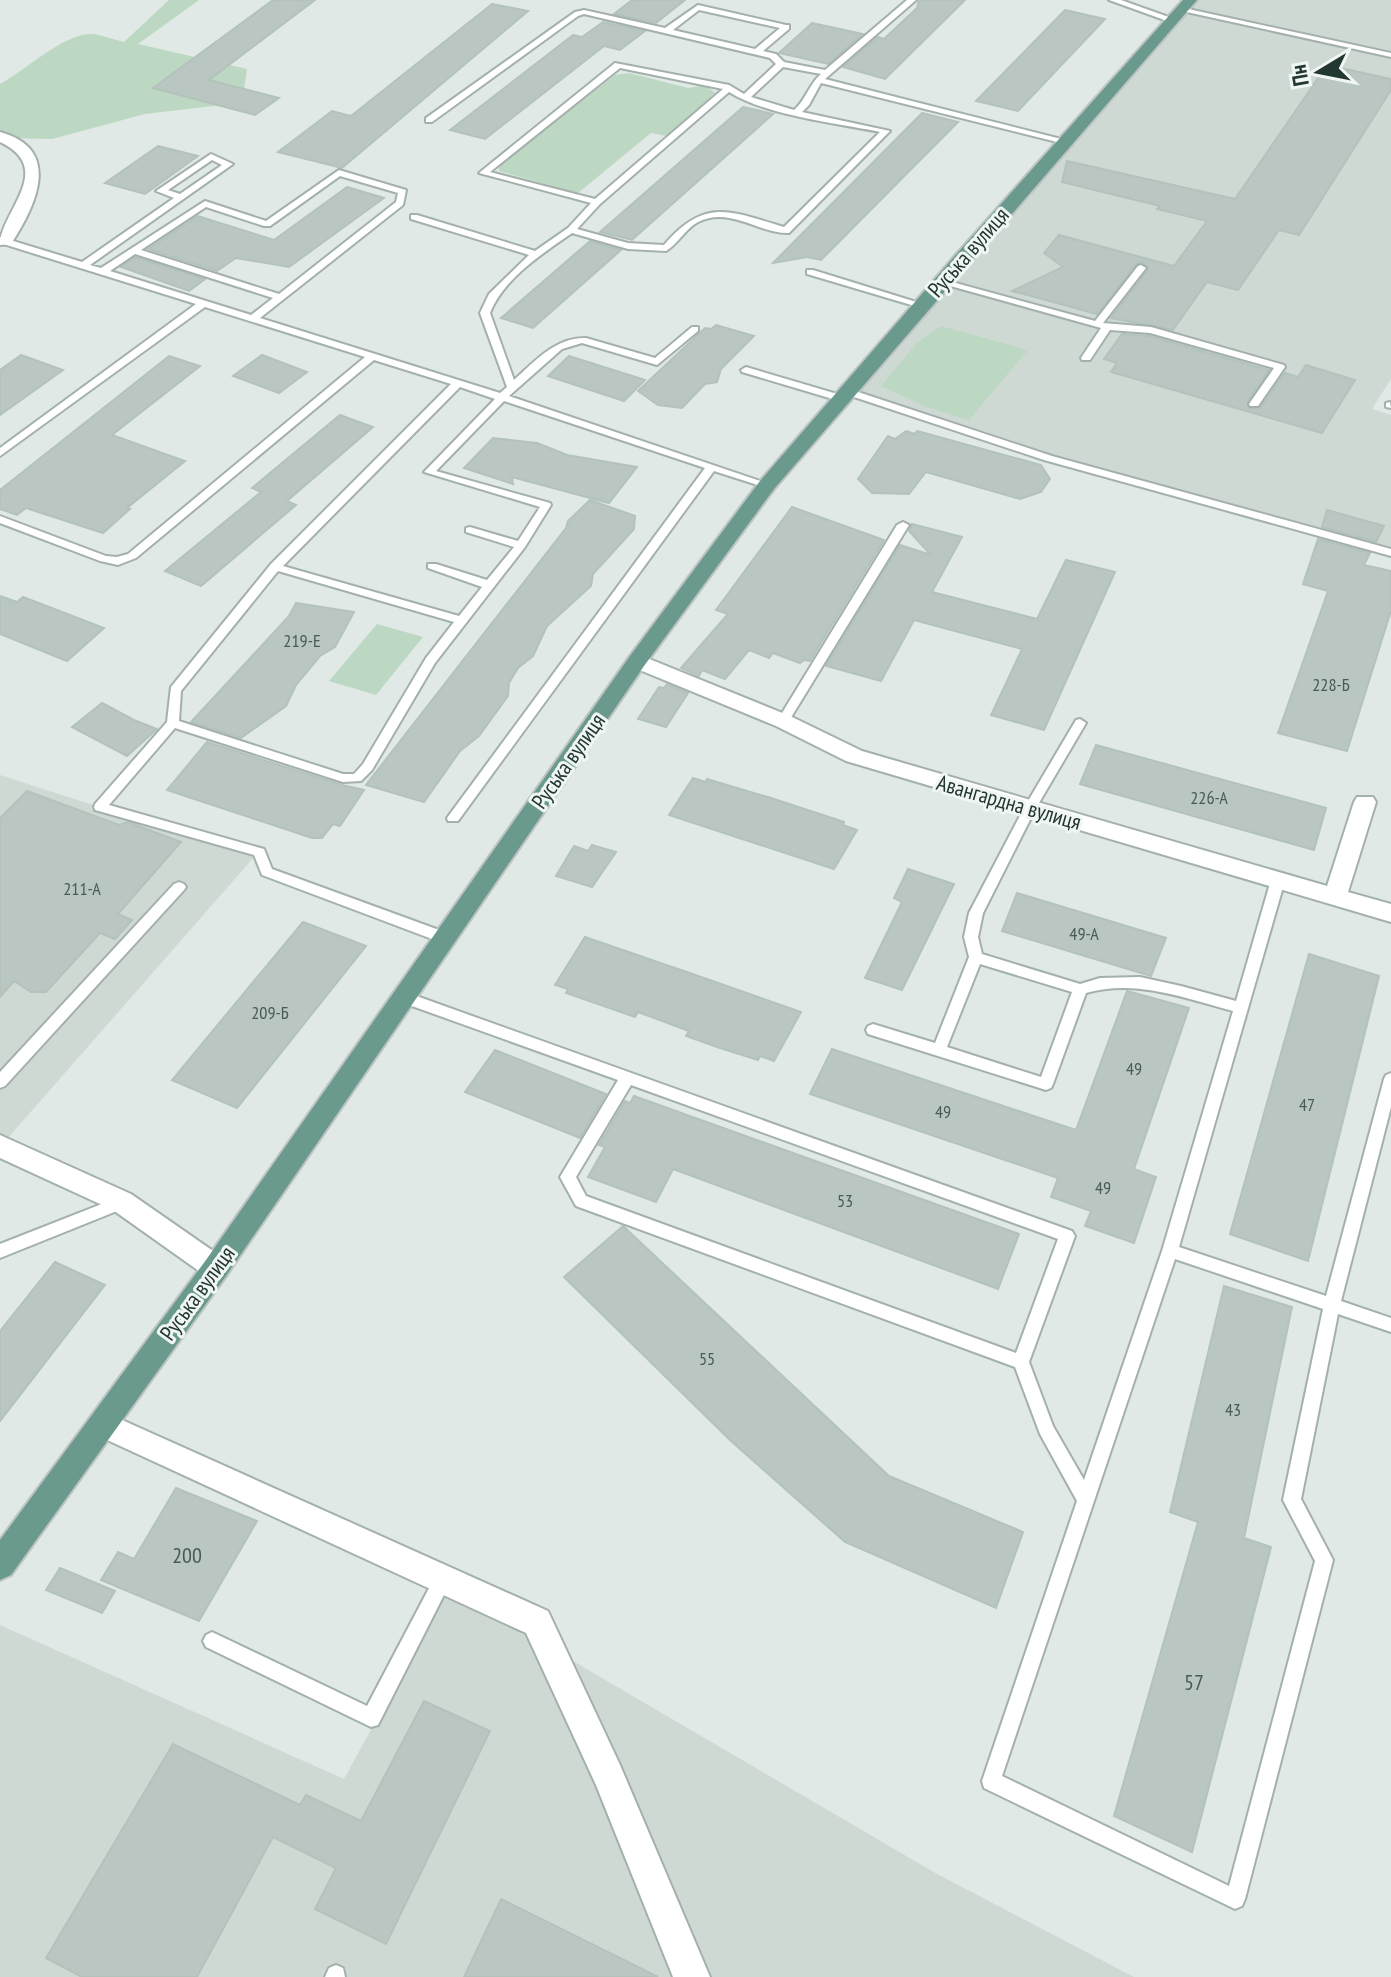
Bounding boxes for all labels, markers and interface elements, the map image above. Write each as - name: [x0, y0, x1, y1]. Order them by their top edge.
- north arrow: [1279, 32, 1359, 112]
- text: Пн: [1284, 63, 1315, 88]
- street label: Руська вулиця: [921, 201, 1015, 303]
- house number: 219-Е: [283, 629, 321, 652]
- house number: 228-Б: [1312, 673, 1350, 696]
- street label: Руська вулиця: [525, 708, 611, 814]
- street label: Авангардна вулиця: [934, 768, 1084, 836]
- house number: 226-А: [1190, 786, 1228, 809]
- house number: 211-А: [63, 877, 101, 900]
- house number: 49-А: [1069, 922, 1099, 945]
- house number: 209-Б: [251, 1001, 289, 1024]
- house number: 49: [1126, 1057, 1142, 1080]
- house number: 47: [1299, 1093, 1315, 1116]
- house number: 49: [935, 1100, 951, 1123]
- house number: 49: [1095, 1176, 1111, 1199]
- house number: 53: [837, 1189, 853, 1212]
- street label: Руська вулиця: [153, 1240, 241, 1346]
- house number: 55: [699, 1347, 715, 1370]
- house number: 43: [1225, 1398, 1241, 1421]
- house number: 200: [172, 1541, 202, 1569]
- house number: 57: [1184, 1668, 1204, 1696]

